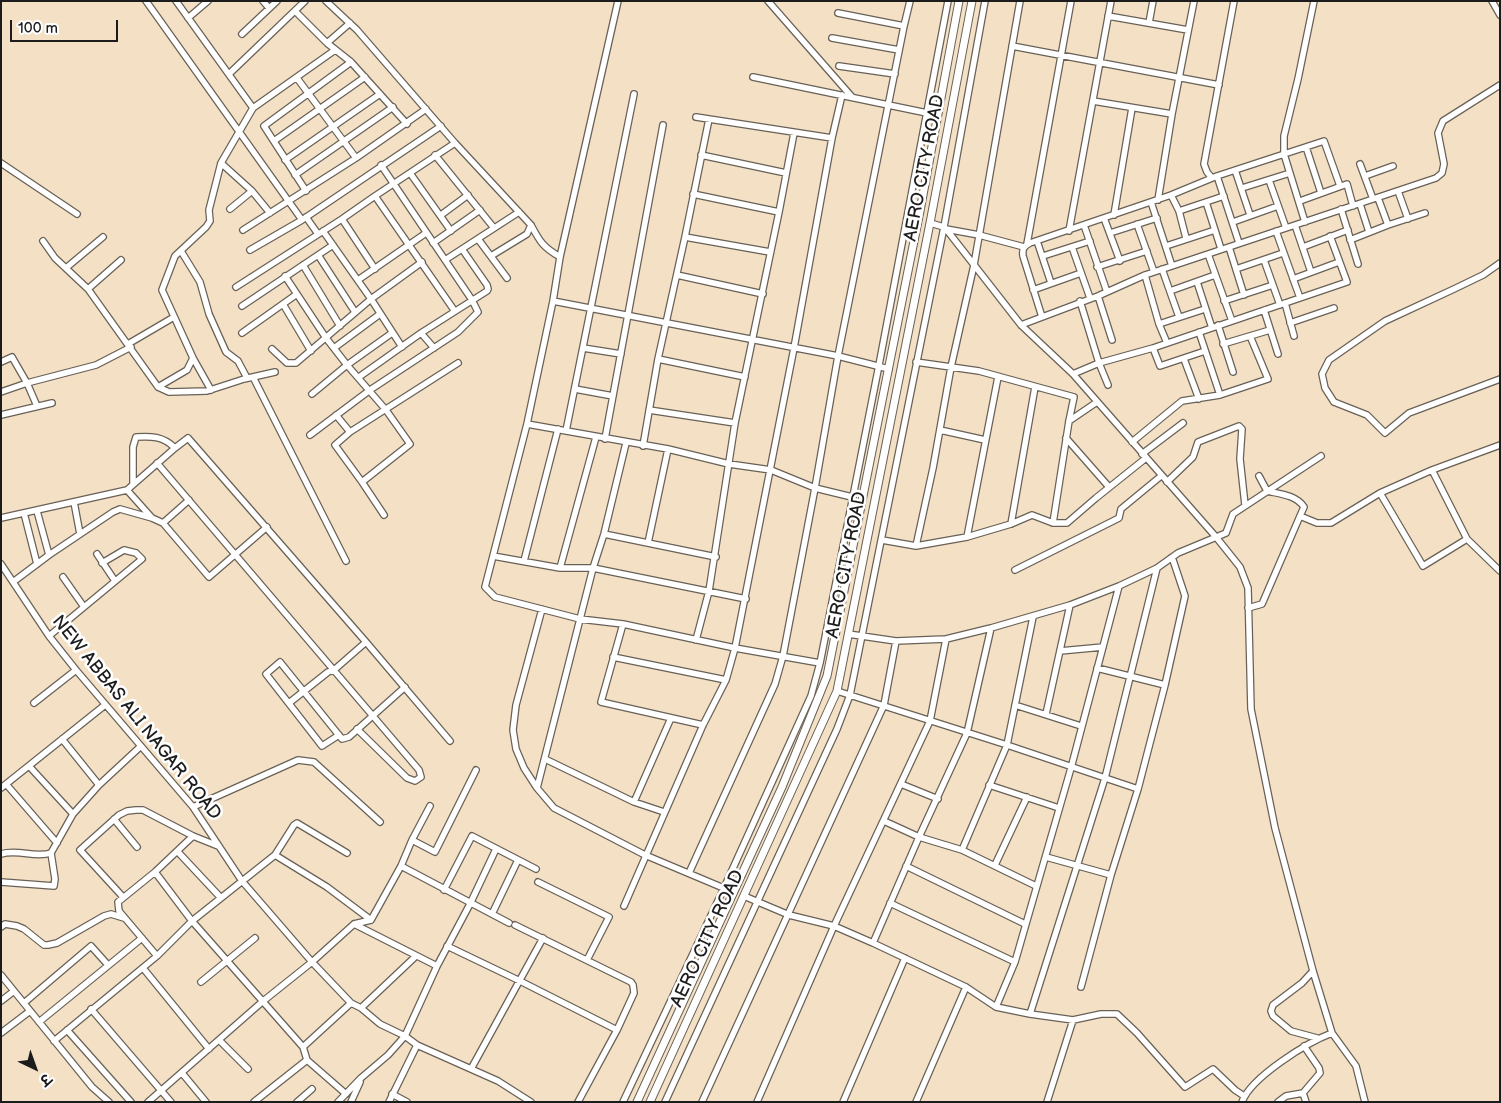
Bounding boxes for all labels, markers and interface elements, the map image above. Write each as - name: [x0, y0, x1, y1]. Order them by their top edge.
- scale bar: [12, 10, 120, 42]
- text: 100 m: [18, 19, 58, 38]
- street label: AERO CITY ROAD: [900, 93, 950, 243]
- street label: AERO CITY ROAD: [822, 490, 872, 640]
- street label: NEW ABBAS ALI NAGAR ROAD: [47, 611, 225, 825]
- street label: AERO CITY ROAD: [667, 867, 749, 1011]
- north arrow: [10, 1043, 60, 1093]
- text: उ: [36, 1070, 55, 1089]

